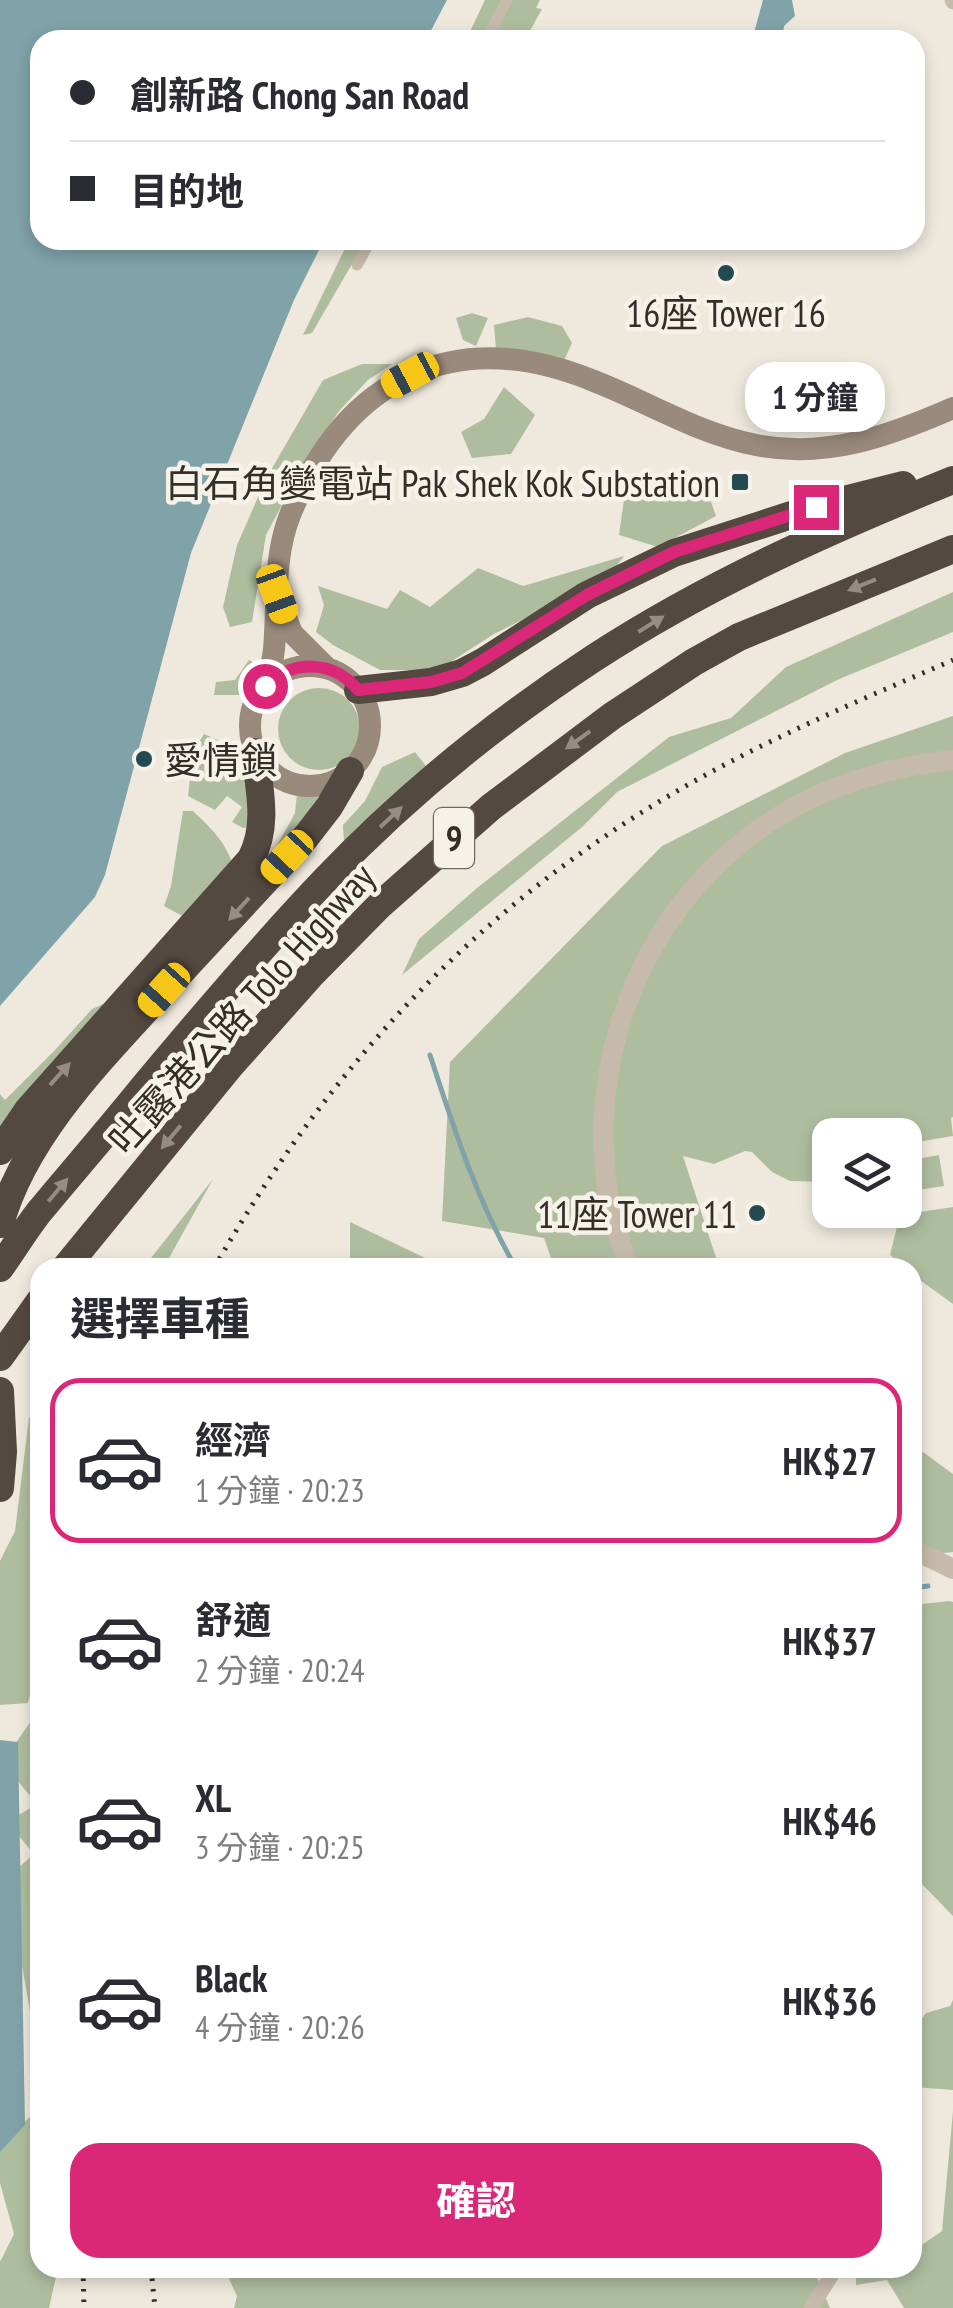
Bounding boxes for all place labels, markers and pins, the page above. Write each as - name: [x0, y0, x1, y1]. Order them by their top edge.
- marker: 16座 Tower 16: [715, 262, 737, 284]
- place label: 16座 Tower 16: [626, 288, 826, 337]
- place label: 白石角變電站 Pak Shek Kok Substation: [165, 458, 720, 507]
- marker: 白石角變電站 Pak Shek Kok Substation: [729, 471, 751, 493]
- place label: 愛情鎖: [164, 735, 278, 784]
- marker: 愛情鎖: [133, 748, 155, 770]
- place label: 11座 Tower 11: [537, 1189, 737, 1238]
- marker: 11座 Tower 11: [746, 1202, 768, 1224]

